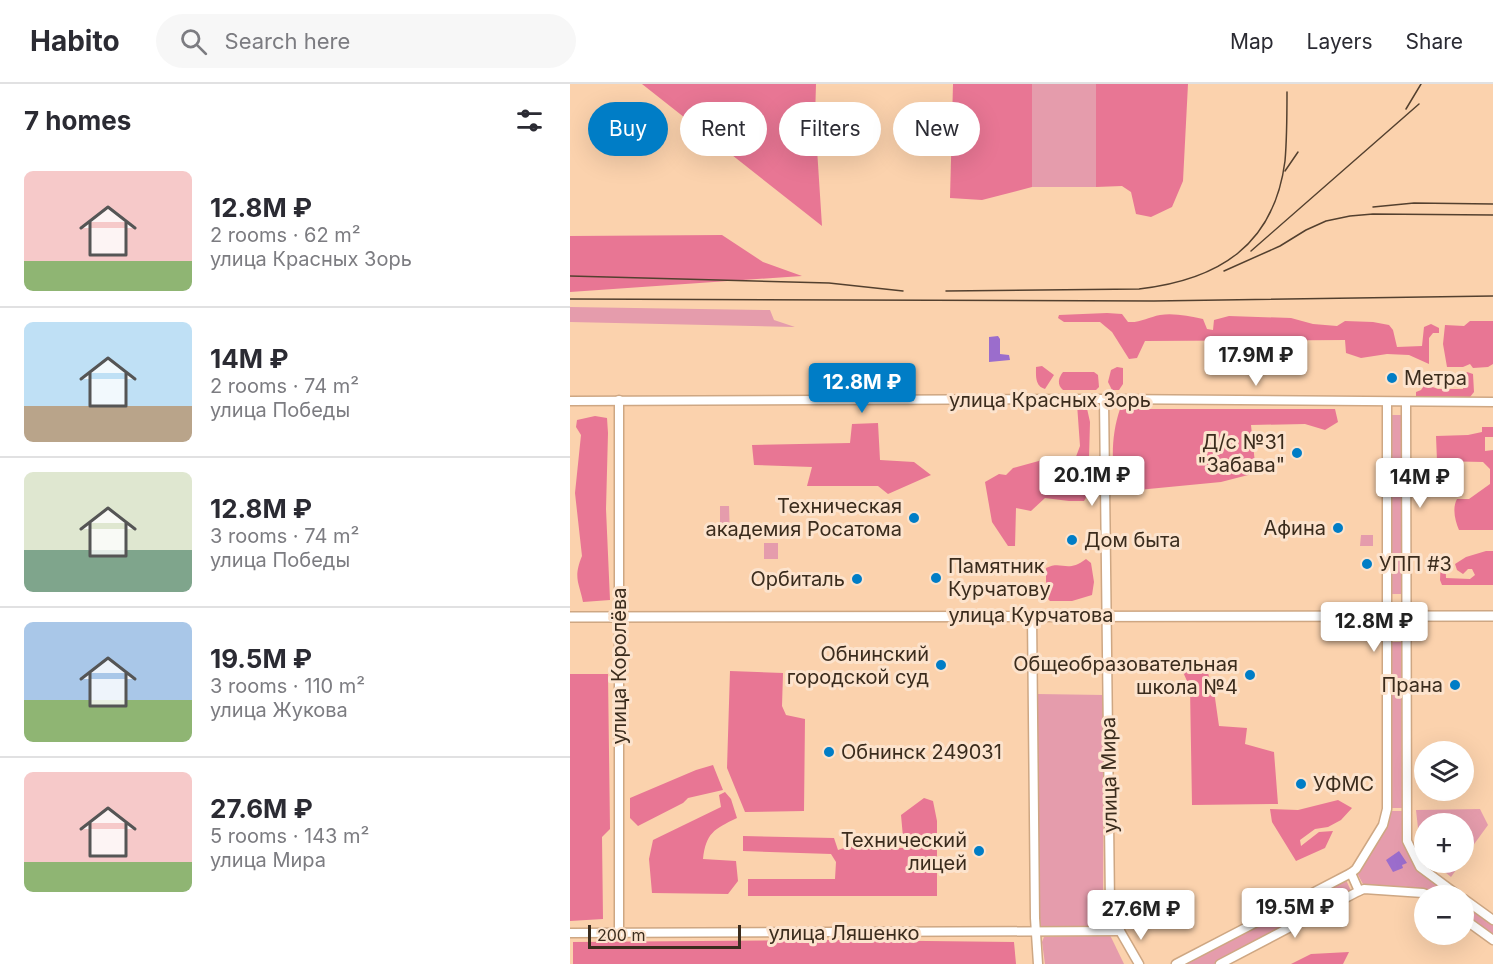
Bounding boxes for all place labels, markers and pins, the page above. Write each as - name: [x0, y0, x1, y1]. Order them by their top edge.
- pin: 17.9M ₽: [1201, 336, 1311, 387]
- pin: 12.8M ₽: [807, 363, 917, 414]
- place label: Метра: [1404, 366, 1467, 390]
- marker: Метра: [1385, 371, 1399, 385]
- place label: Д/с №31 "Забава": [1197, 430, 1285, 477]
- marker: Д/с №31 "Забава": [1290, 446, 1304, 460]
- pin: 20.1M ₽: [1037, 456, 1147, 507]
- pin: 14M ₽: [1378, 458, 1462, 509]
- place label: Техническая академия Росатома: [705, 494, 902, 541]
- marker: Техническая академия Росатома: [907, 511, 921, 525]
- place label: Афина: [1264, 516, 1326, 540]
- marker: Афина: [1331, 521, 1345, 535]
- place label: Дом быта: [1084, 528, 1181, 552]
- marker: Дом быта: [1065, 533, 1079, 547]
- place label: УПП #3: [1379, 552, 1452, 576]
- place label: Памятник Курчатову: [948, 554, 1051, 601]
- marker: УПП #3: [1360, 557, 1374, 571]
- place label: Орбиталь: [751, 567, 845, 591]
- marker: Памятник Курчатову: [929, 571, 943, 585]
- marker: Орбиталь: [850, 572, 864, 586]
- pin: 12.8M ₽: [1319, 602, 1429, 653]
- place label: Обнинский городской суд: [787, 642, 929, 689]
- place label: Общеобразовательная школа №4: [1013, 652, 1238, 699]
- marker: Обнинский городской суд: [934, 658, 948, 672]
- marker: Общеобразовательная школа №4: [1243, 668, 1257, 682]
- place label: Прана: [1381, 673, 1443, 697]
- marker: Прана: [1448, 678, 1462, 692]
- place label: Обнинск 249031: [841, 740, 1002, 764]
- marker: Обнинск 249031: [822, 745, 836, 759]
- place label: УФМС: [1313, 772, 1374, 796]
- marker: УФМС: [1294, 777, 1308, 791]
- place label: Технический лицей: [841, 828, 967, 875]
- marker: Технический лицей: [972, 844, 986, 858]
- pin: 19.5M ₽: [1240, 888, 1350, 939]
- pin: 27.6M ₽: [1086, 890, 1196, 941]

